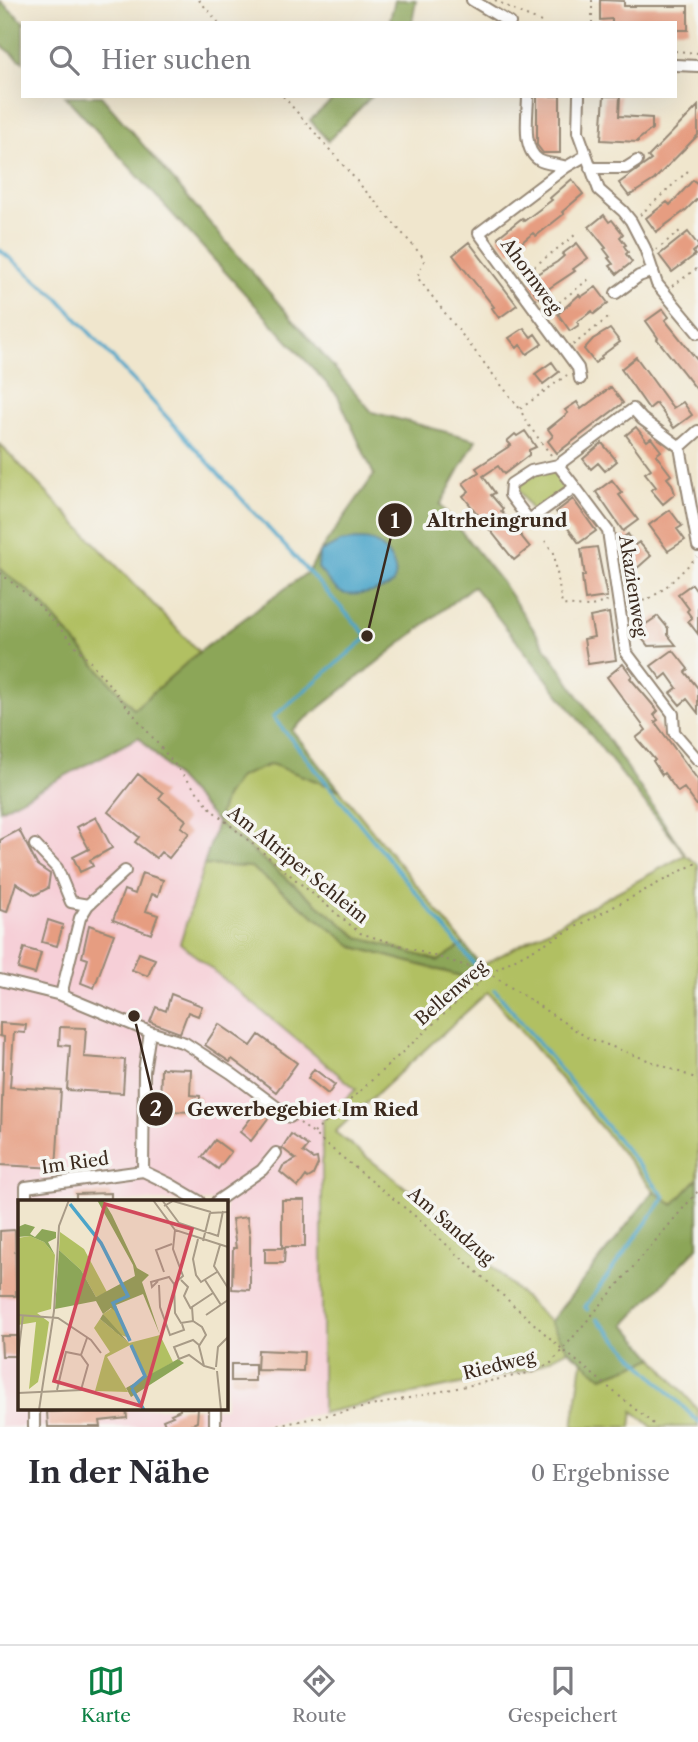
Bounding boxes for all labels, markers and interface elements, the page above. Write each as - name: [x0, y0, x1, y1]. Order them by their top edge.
- search box: [21, 21, 677, 98]
- icon: search: [45, 41, 83, 79]
- text: Hier suchen: [101, 44, 251, 76]
- street label: Ahornweg: [496, 233, 566, 318]
- callout: Altrheingrund: [377, 500, 581, 540]
- text: 1: [390, 508, 400, 533]
- text: Altrheingrund: [425, 509, 568, 532]
- street label: Akazienweg: [614, 533, 652, 639]
- street label: Am Altriper Schleim: [222, 801, 373, 929]
- street label: Bellenweg: [410, 955, 492, 1030]
- callout: Gewerbegebiet Im Ried: [138, 1089, 433, 1129]
- text: 2: [150, 1096, 162, 1121]
- text: Gewerbegebiet Im Ried: [187, 1098, 419, 1121]
- street label: Im Ried: [40, 1147, 110, 1179]
- street label: Am Sandzug: [403, 1182, 499, 1270]
- inset map: [18, 1200, 228, 1410]
- street label: Riedweg: [461, 1345, 538, 1385]
- text: In der Nähe: [28, 1454, 210, 1491]
- text: 0 Ergebnisse: [531, 1459, 670, 1487]
- tab: Karte: [81, 1662, 131, 1727]
- tab: Route: [292, 1662, 347, 1727]
- tab: Gespeichert: [508, 1662, 617, 1727]

